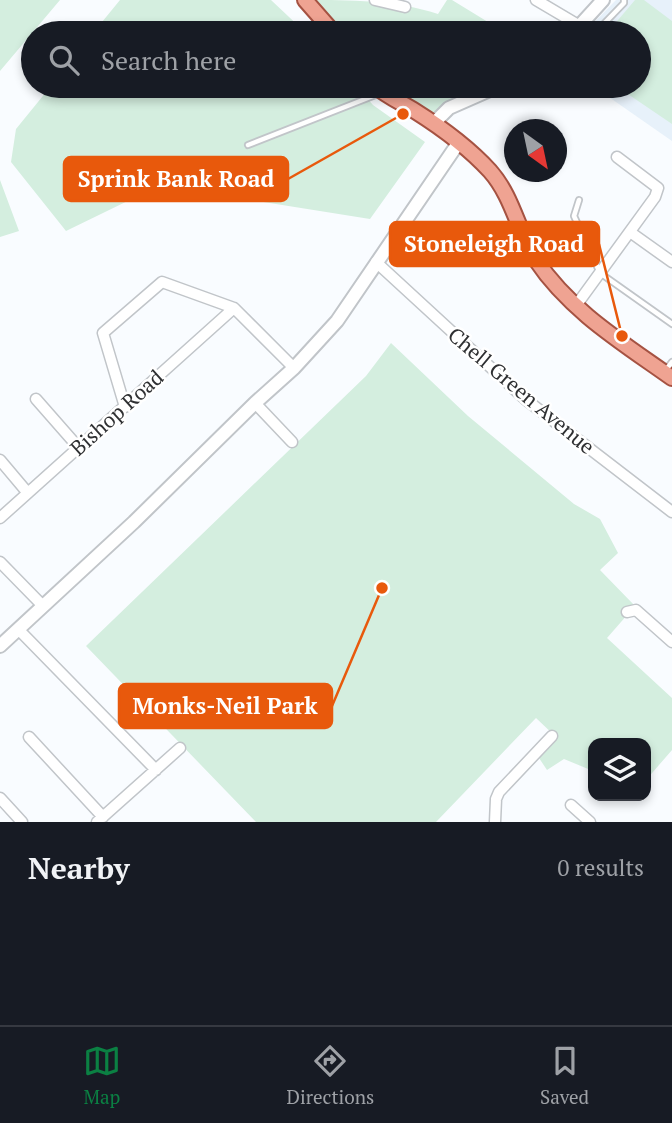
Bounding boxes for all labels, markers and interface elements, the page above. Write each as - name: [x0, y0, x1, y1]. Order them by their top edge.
- search box: [21, 21, 651, 98]
- icon: search: [45, 41, 83, 79]
- text: Search here: [101, 43, 236, 77]
- north arrow: [504, 119, 567, 182]
- callout: Sprink Bank Road: [64, 157, 288, 201]
- text: Sprink Bank Road: [78, 163, 275, 194]
- callout: Stoneleigh Road: [390, 222, 599, 266]
- text: Stoneleigh Road: [404, 228, 584, 259]
- street label: Chell Green Avenue: [442, 320, 601, 460]
- street label: Bishop Road: [64, 363, 169, 462]
- callout: Monks-Neil Park: [119, 684, 332, 728]
- text: Monks-Neil Park: [132, 690, 318, 721]
- map controls: [588, 738, 651, 801]
- button: layers: [588, 738, 651, 801]
- text: Nearby: [28, 848, 130, 888]
- text: 0 results: [557, 852, 644, 883]
- tab: Map: [83, 1042, 121, 1109]
- tab: Directions: [287, 1042, 374, 1109]
- tab: Saved: [540, 1042, 589, 1109]

